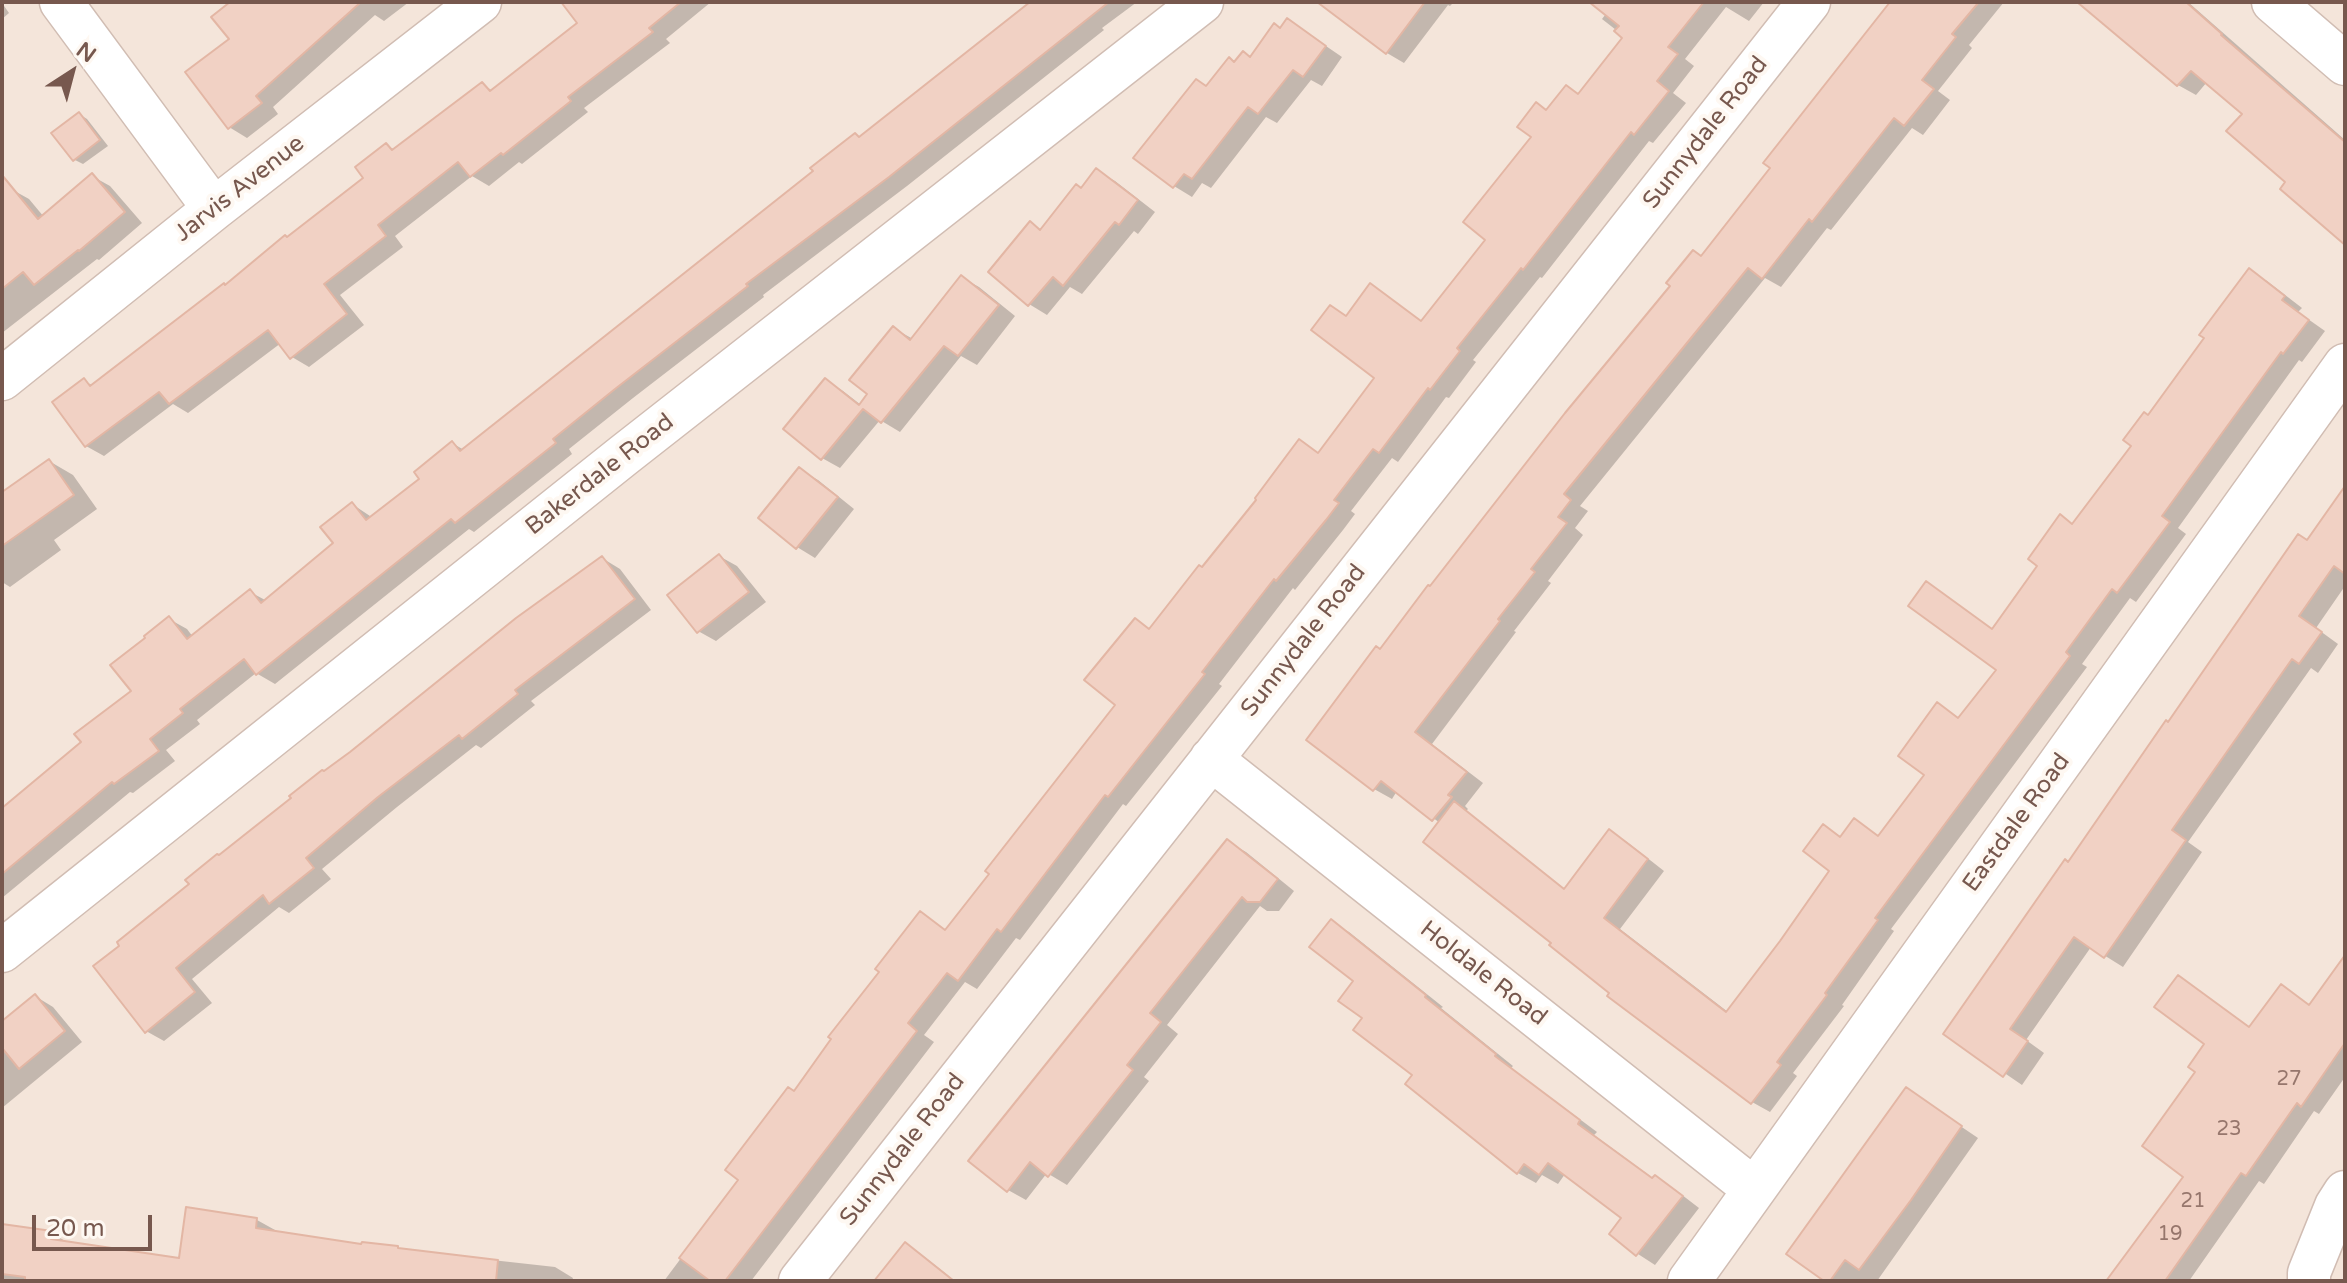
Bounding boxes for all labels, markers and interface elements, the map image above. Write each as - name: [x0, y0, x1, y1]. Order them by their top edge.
- north arrow: [32, 32, 112, 112]
- text: N: [71, 37, 101, 68]
- street label: Sunnydale Road: [1637, 51, 1775, 215]
- street label: Jarvis Avenue: [170, 130, 310, 248]
- street label: Bakerdale Road: [520, 408, 680, 542]
- street label: Sunnydale Road: [1235, 559, 1373, 723]
- street label: Eastdale Road: [1957, 748, 2077, 898]
- street label: Holdale Road: [1414, 916, 1552, 1032]
- street label: Sunnydale Road: [834, 1068, 972, 1232]
- house number: 27: [2276, 1068, 2302, 1092]
- house number: 23: [2216, 1118, 2242, 1142]
- house number: 21: [2180, 1190, 2206, 1214]
- scale bar: [36, 1199, 156, 1249]
- text: 20 m: [46, 1214, 104, 1243]
- house number: 19: [2157, 1223, 2183, 1247]

